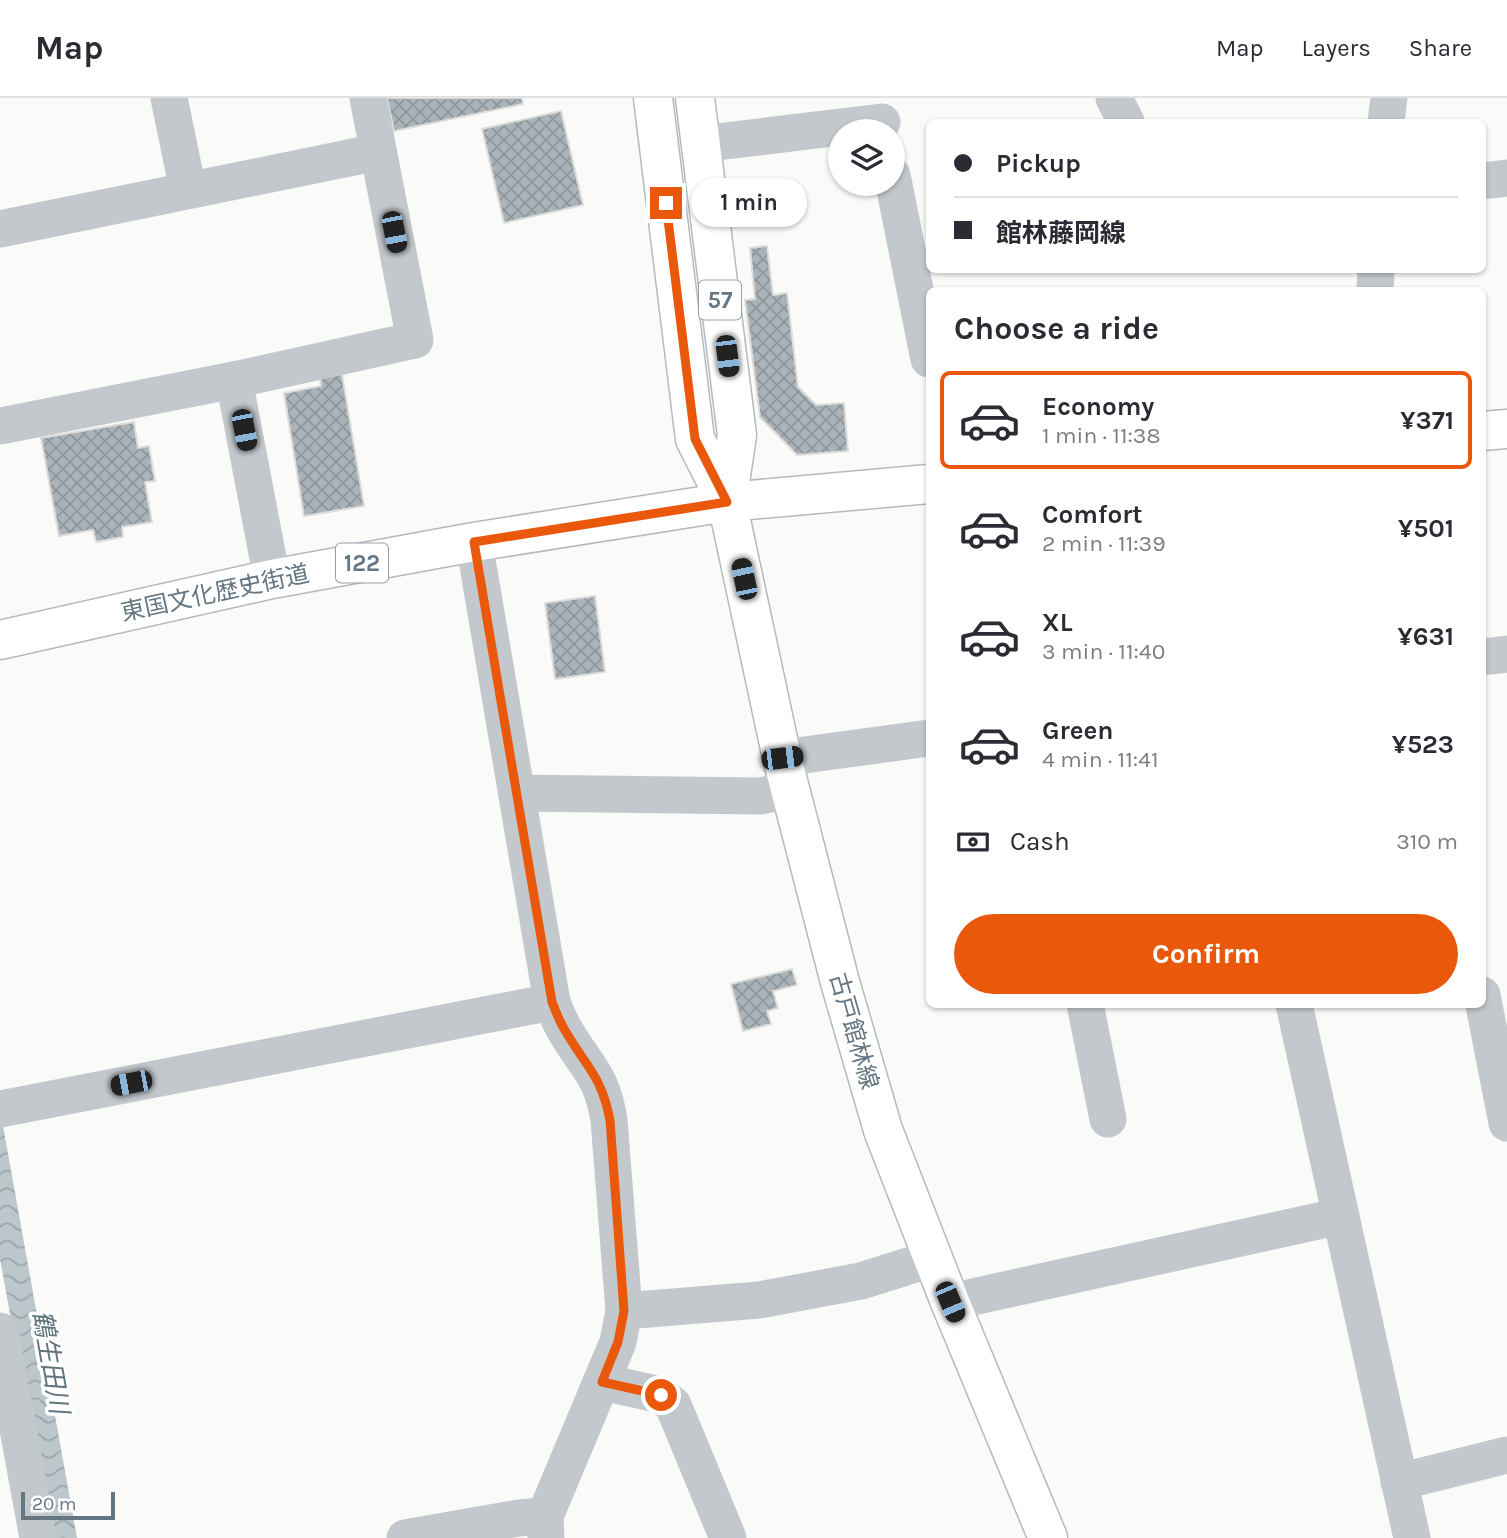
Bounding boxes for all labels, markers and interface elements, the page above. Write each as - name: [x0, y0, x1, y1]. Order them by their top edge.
- text: Map: [35, 29, 103, 67]
- text: Map: [1216, 34, 1264, 62]
- text: Layers: [1302, 34, 1371, 62]
- text: Share: [1409, 34, 1472, 62]
- map controls: [828, 119, 905, 196]
- button: layers: [828, 119, 905, 196]
- text: Pickup: [996, 148, 1081, 179]
- callout: 1 min: [690, 178, 806, 228]
- route end: [650, 187, 682, 219]
- text: 1 min: [720, 189, 778, 216]
- car: [380, 209, 409, 255]
- text: 館林藤岡線: [996, 218, 1126, 249]
- road number: 57: [699, 280, 741, 320]
- text: Choose a ride: [954, 310, 1159, 347]
- car: [715, 334, 740, 378]
- icon: car: [958, 389, 1021, 452]
- text: Economy: [1042, 391, 1154, 422]
- text: ¥371: [1400, 405, 1454, 436]
- car: [230, 407, 259, 453]
- text: 1 min · 11:38: [1042, 422, 1161, 449]
- icon: car: [958, 497, 1021, 560]
- text: Comfort: [1042, 499, 1143, 530]
- text: ¥501: [1398, 513, 1454, 544]
- text: 2 min · 11:39: [1042, 530, 1166, 557]
- road number: 122: [336, 544, 388, 583]
- car: [730, 556, 759, 602]
- street label: 東国文化歴史街道: [118, 559, 312, 627]
- icon: car: [958, 605, 1021, 668]
- text: XL: [1042, 607, 1073, 638]
- text: ¥631: [1398, 621, 1454, 652]
- text: 3 min · 11:40: [1042, 638, 1165, 665]
- icon: car: [958, 713, 1021, 776]
- text: Green: [1042, 715, 1114, 746]
- text: ¥523: [1392, 729, 1454, 760]
- car: [760, 745, 805, 771]
- text: 4 min · 11:41: [1042, 746, 1159, 773]
- icon: cash: [954, 823, 992, 861]
- text: Cash: [1010, 826, 1070, 857]
- text: 310 m: [1396, 828, 1458, 855]
- button: Confirm: [954, 914, 1458, 994]
- street label: 古戸館林線: [824, 969, 884, 1093]
- car: [109, 1069, 154, 1097]
- car: [933, 1279, 968, 1325]
- water label: 鶴生田川: [26, 1308, 75, 1419]
- route start: [645, 1379, 677, 1411]
- scale bar: [21, 1489, 116, 1521]
- text: 20 m: [32, 1493, 77, 1515]

